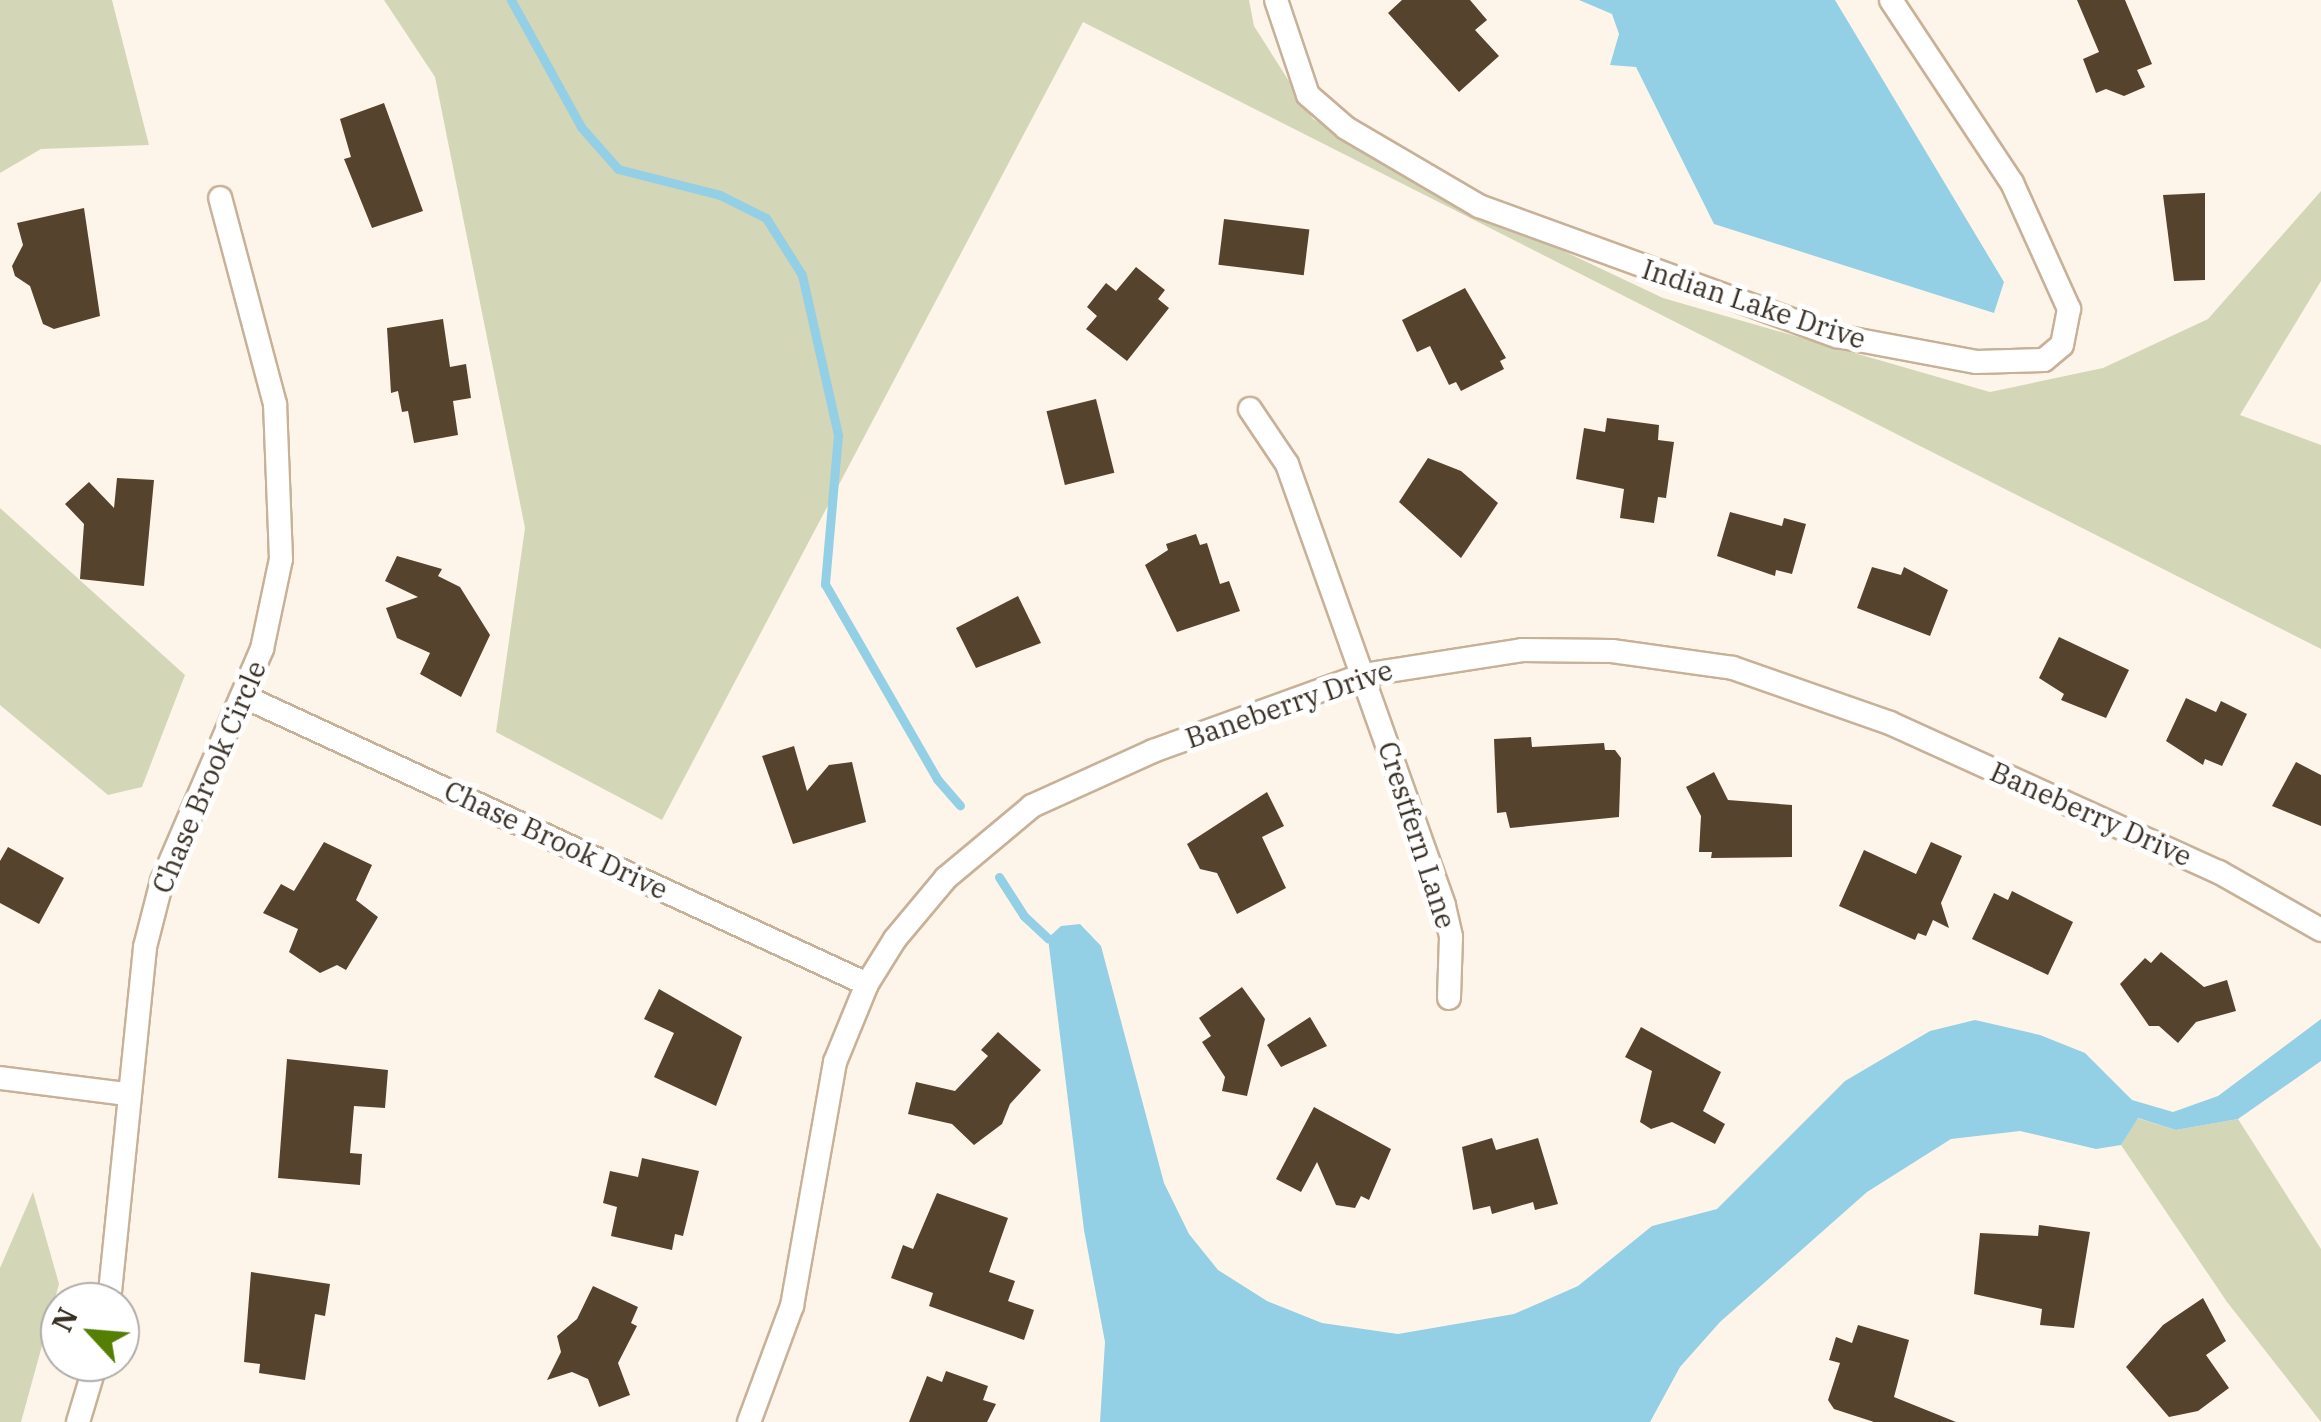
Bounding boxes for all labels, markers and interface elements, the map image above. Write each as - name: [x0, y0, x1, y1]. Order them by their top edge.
- street label: Indian Lake Drive: [1638, 252, 1870, 356]
- street label: Baneberry Drive: [1181, 653, 1397, 755]
- street label: Chase Brook Circle: [145, 656, 273, 898]
- street label: Crestfern Lane: [1371, 737, 1463, 933]
- street label: Baneberry Drive: [1985, 755, 2197, 873]
- street label: Chase Brook Drive: [439, 774, 673, 906]
- north arrow: [40, 1282, 140, 1382]
- text: N: [43, 1301, 86, 1338]

